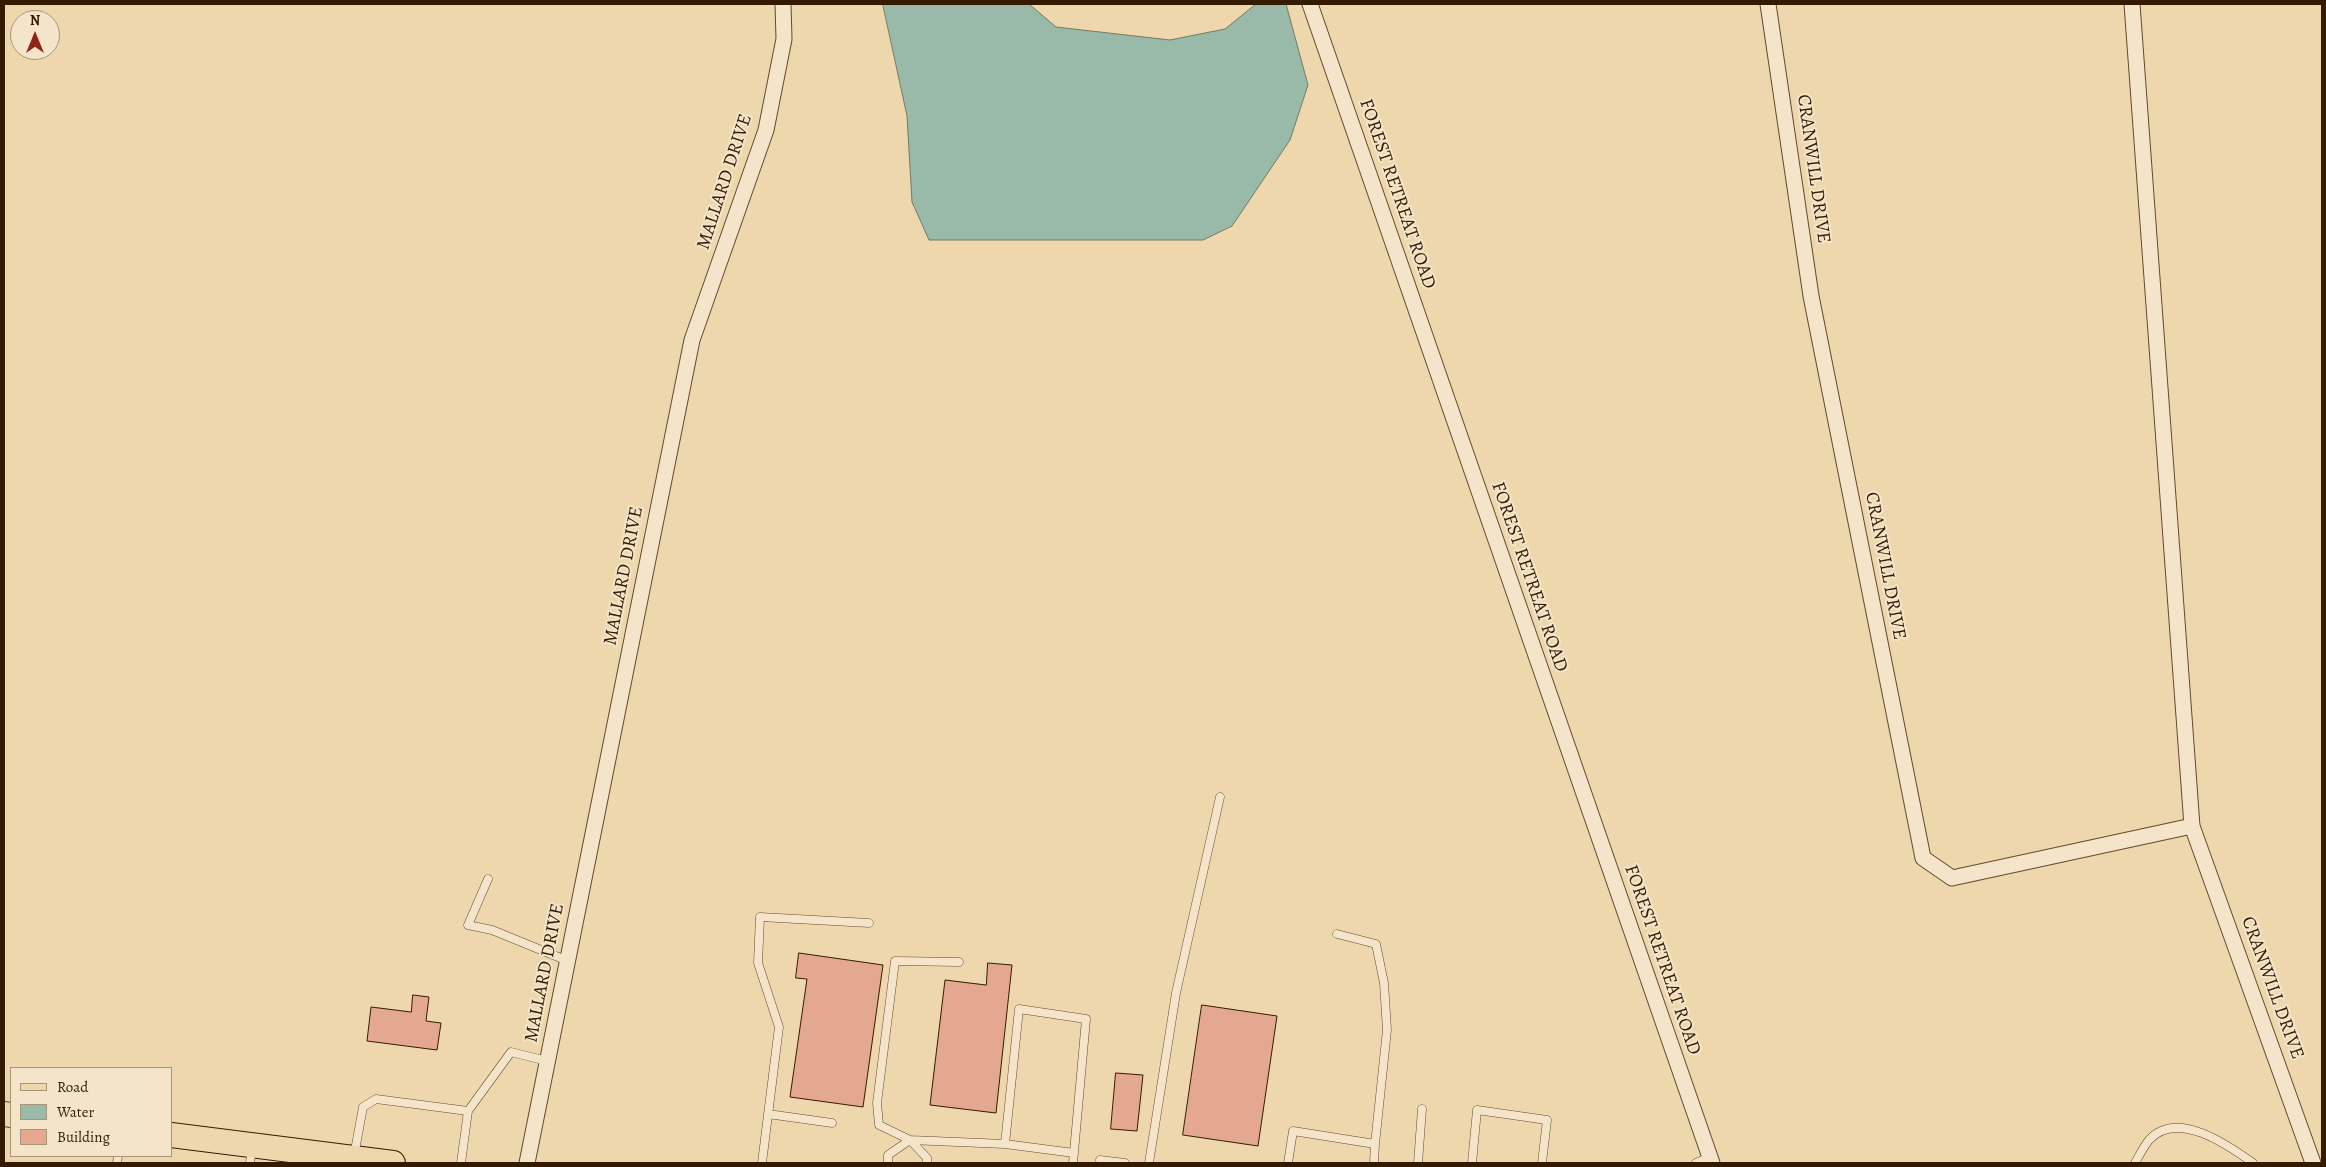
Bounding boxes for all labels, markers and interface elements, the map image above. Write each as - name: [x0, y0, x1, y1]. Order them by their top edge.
- north arrow: [10, 10, 60, 60]
- text: N: [30, 11, 40, 30]
- street label: CRANWILL DRIVE: [1791, 93, 1835, 245]
- street label: FOREST RETREAT ROAD: [1354, 96, 1440, 292]
- street label: MALLARD DRIVE: [692, 111, 758, 253]
- street label: FOREST RETREAT ROAD: [1486, 479, 1572, 675]
- street label: CRANWILL DRIVE: [1859, 490, 1911, 642]
- street label: MALLARD DRIVE: [599, 505, 649, 647]
- street label: FOREST RETREAT ROAD: [1619, 862, 1705, 1058]
- street label: MALLARD DRIVE: [520, 902, 570, 1044]
- street label: CRANWILL DRIVE: [2236, 914, 2308, 1062]
- legend: [10, 1067, 172, 1157]
- text: Road: [57, 1077, 88, 1097]
- text: Water: [57, 1102, 94, 1122]
- text: Building: [57, 1127, 110, 1147]

